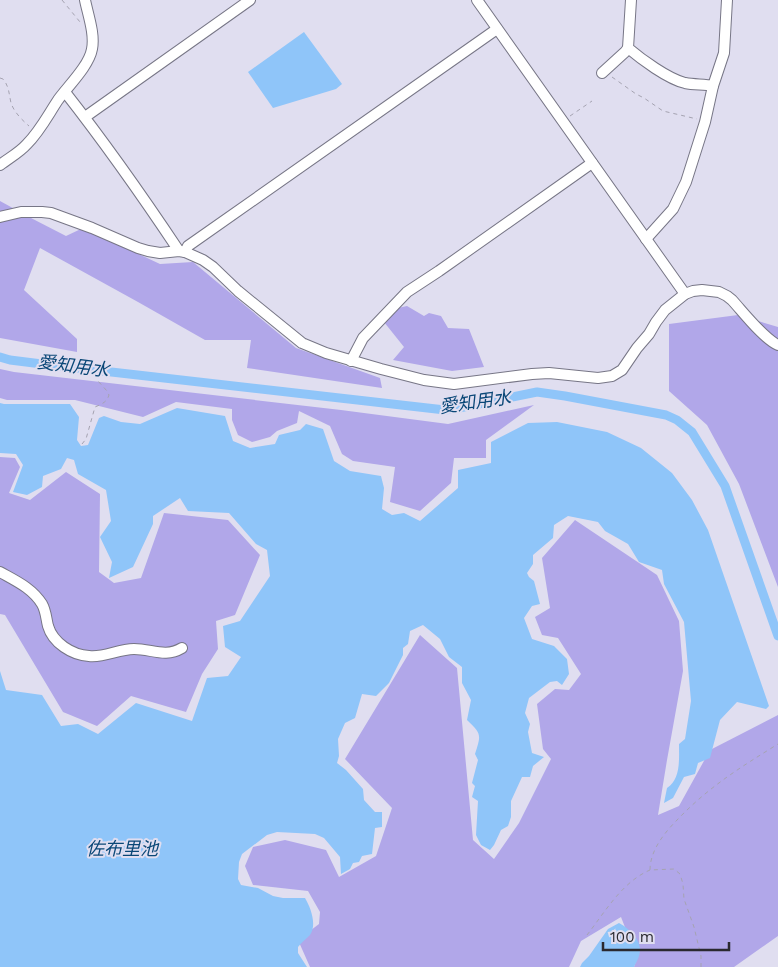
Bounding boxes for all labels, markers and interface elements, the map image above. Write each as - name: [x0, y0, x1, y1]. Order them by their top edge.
- water label: 愛知用水: [36, 351, 112, 381]
- water label: 愛知用水: [438, 386, 514, 417]
- water label: 佐布里池: [86, 838, 160, 859]
- scale bar: [603, 920, 729, 952]
- text: 100 m: [610, 928, 654, 946]

